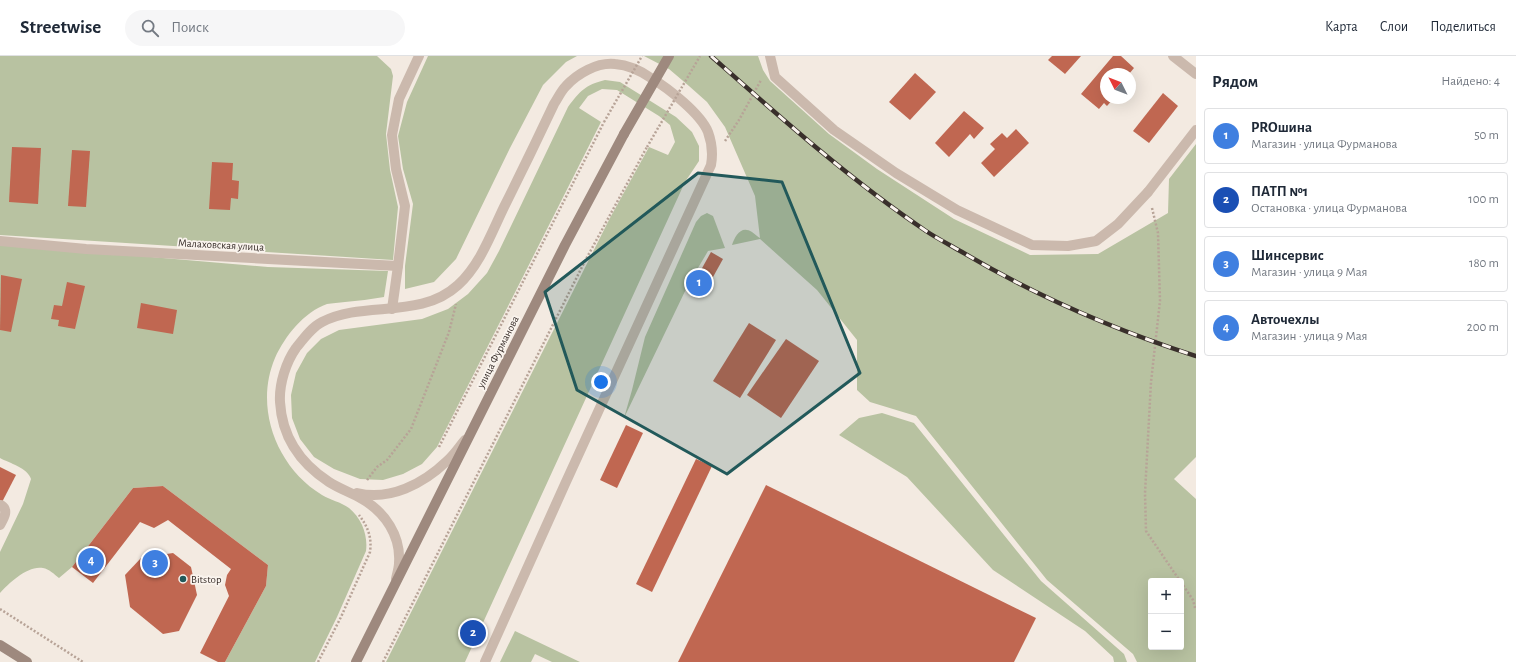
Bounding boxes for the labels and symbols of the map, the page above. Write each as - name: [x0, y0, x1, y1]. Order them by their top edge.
- north arrow: [1100, 68, 1136, 104]
- street label: Малаховская улица: [178, 237, 264, 253]
- pin: 1: [686, 268, 712, 298]
- street label: улица Фурманова: [475, 314, 521, 391]
- your location: [591, 372, 611, 392]
- pin: 4: [78, 546, 104, 576]
- pin: 3: [142, 548, 168, 578]
- marker: Bitstop: [178, 574, 188, 584]
- place label: Bitstop: [191, 574, 222, 585]
- pin: 2: [460, 618, 486, 648]

